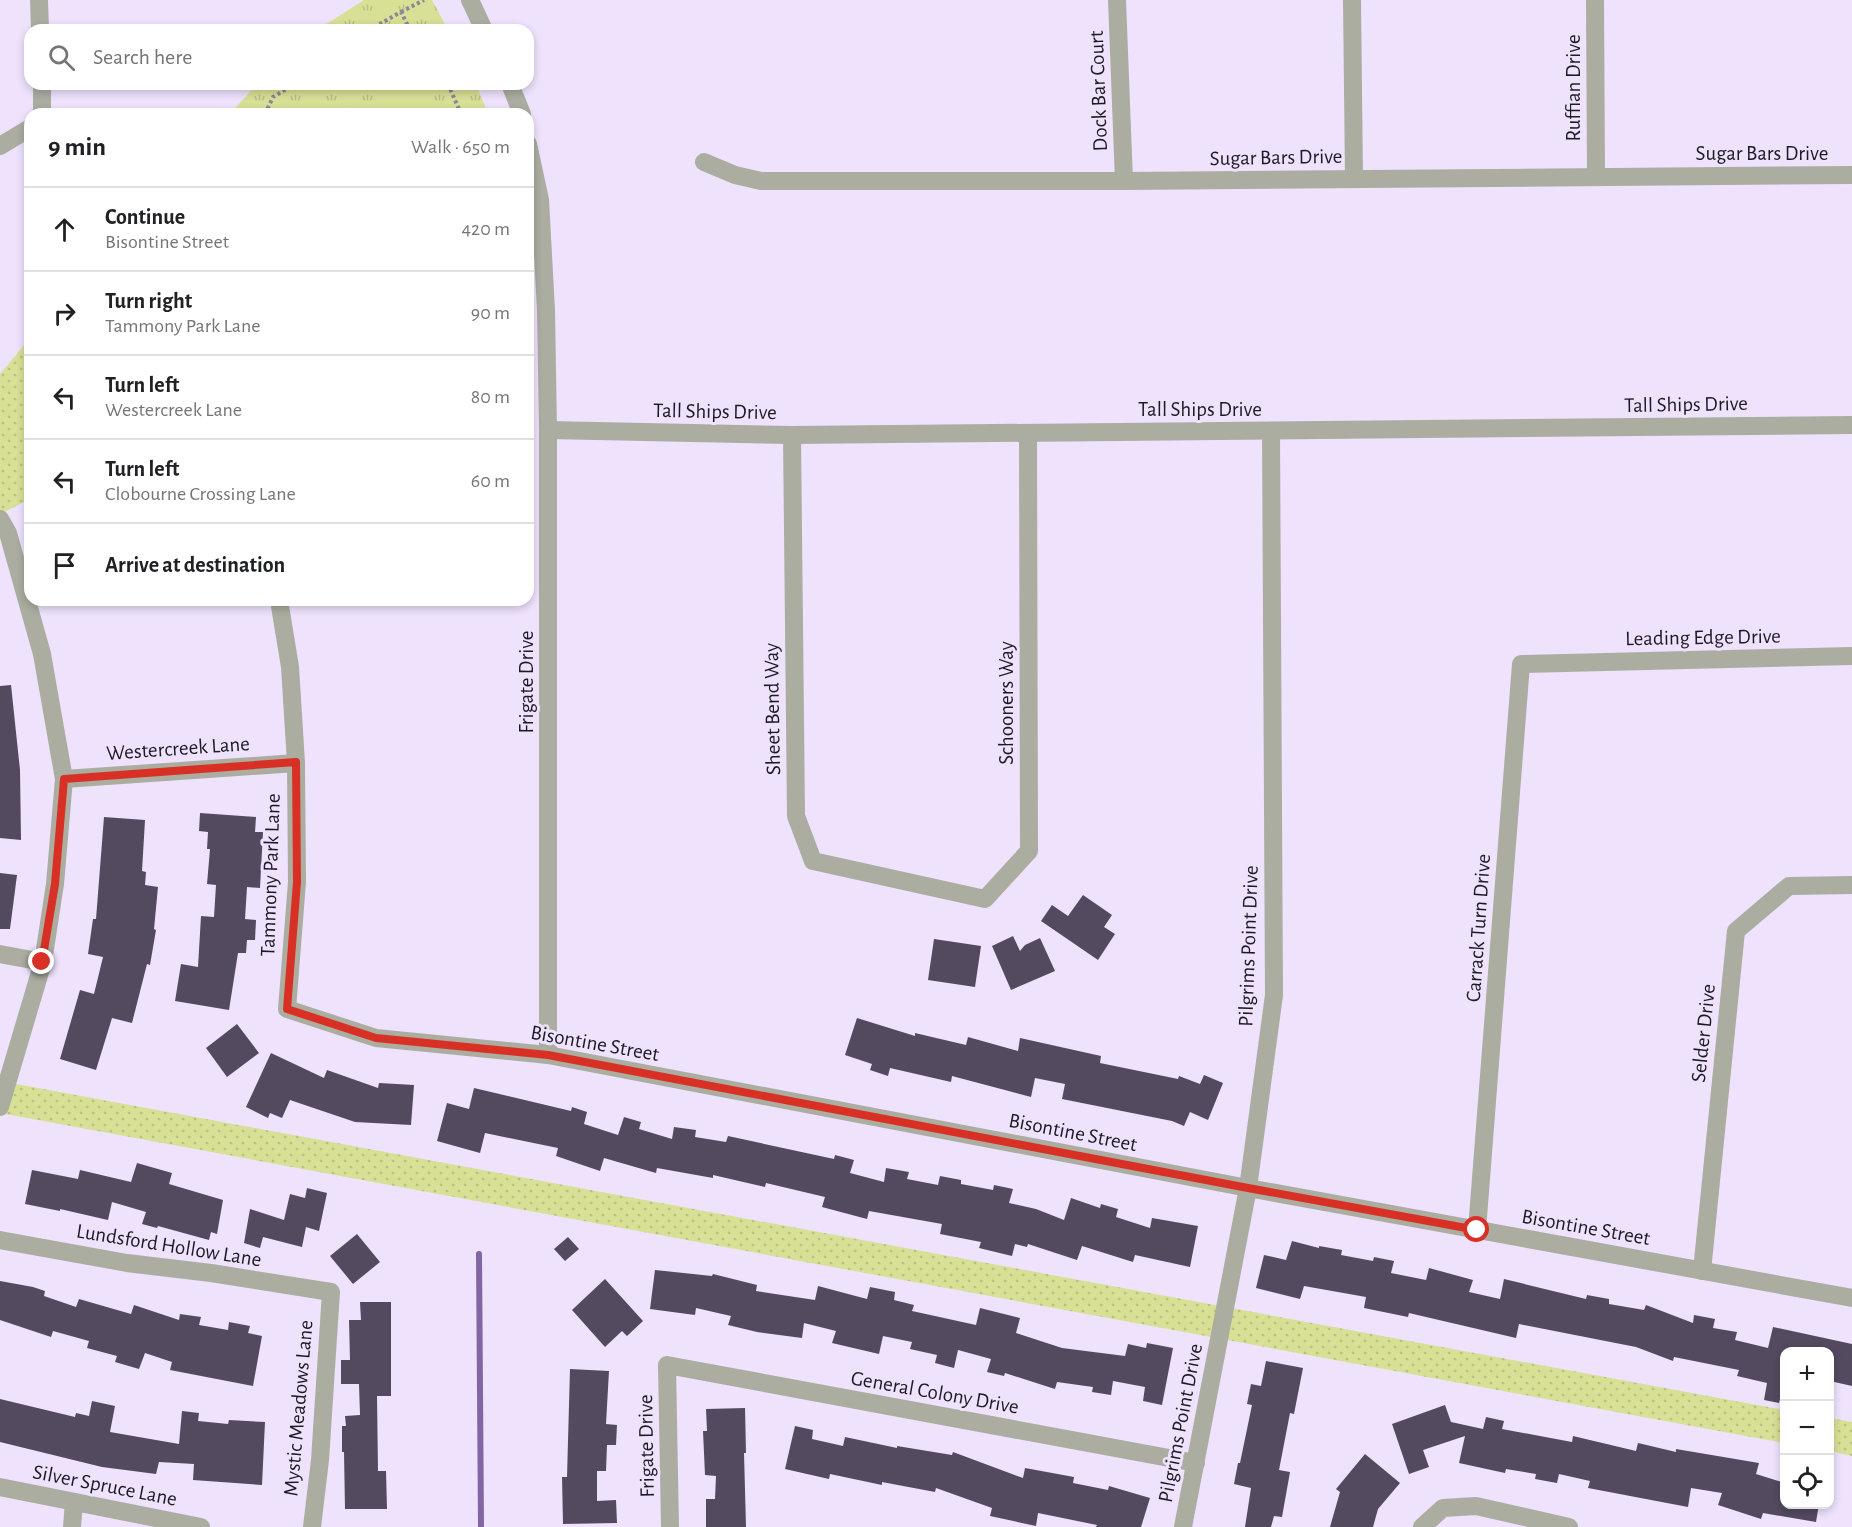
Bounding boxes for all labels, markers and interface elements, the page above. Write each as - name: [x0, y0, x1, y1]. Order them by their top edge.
- search box: [24, 24, 534, 90]
- street label: Dock Bar Court: [1086, 30, 1111, 152]
- street label: Ruffian Drive: [1563, 34, 1584, 142]
- icon: search: [45, 41, 78, 74]
- text: Search here: [93, 46, 192, 68]
- text: 9 min: [48, 134, 106, 160]
- text: Walk · 650 m: [411, 137, 510, 157]
- street label: Sugar Bars Drive: [1696, 143, 1828, 164]
- street label: Sugar Bars Drive: [1209, 146, 1343, 169]
- text: Continue: [105, 206, 185, 228]
- icon: ahead: [48, 213, 81, 246]
- text: 420 m: [461, 219, 510, 239]
- text: Bisontine Street: [105, 232, 229, 252]
- text: Turn right: [105, 290, 192, 312]
- icon: right: [48, 297, 81, 330]
- text: 90 m: [471, 303, 510, 323]
- text: Tammony Park Lane: [105, 316, 260, 336]
- text: Turn left: [105, 374, 179, 396]
- icon: left: [48, 381, 81, 414]
- text: 80 m: [471, 387, 510, 407]
- street label: Tall Ships Drive: [1624, 393, 1748, 416]
- street label: Tall Ships Drive: [1138, 399, 1262, 420]
- text: Westercreek Lane: [105, 400, 242, 420]
- street label: Tall Ships Drive: [653, 400, 777, 423]
- text: Turn left: [105, 458, 179, 480]
- icon: left: [48, 465, 81, 498]
- text: 60 m: [471, 471, 510, 491]
- text: Clobourne Crossing Lane: [105, 484, 296, 504]
- icon: arrive: [48, 549, 81, 582]
- text: Arrive at destination: [105, 554, 285, 576]
- street label: Leading Edge Drive: [1625, 626, 1781, 649]
- street label: Frigate Drive: [516, 630, 537, 734]
- street label: Schooners Way: [996, 641, 1017, 765]
- street label: Sheet Bend Way: [761, 643, 784, 775]
- street label: Westercreek Lane: [106, 733, 251, 764]
- street label: Tammony Park Lane: [257, 793, 284, 957]
- street label: Carrack Turn Drive: [1463, 853, 1494, 1003]
- street label: Pilgrims Point Drive: [1235, 865, 1262, 1027]
- route end: [28, 948, 54, 974]
- street label: Selder Drive: [1688, 983, 1719, 1083]
- street label: Bisontine Street: [529, 1022, 661, 1065]
- street label: Bisontine Street: [1007, 1110, 1139, 1155]
- street label: Bisontine Street: [1520, 1206, 1652, 1249]
- route start: [1463, 1216, 1489, 1242]
- street label: Lundsford Hollow Lane: [75, 1221, 263, 1270]
- street label: Mystic Meadows Lane: [280, 1319, 317, 1497]
- street label: Pilgrims Point Drive: [1155, 1342, 1206, 1504]
- map controls: [1780, 1347, 1834, 1509]
- button: +: [1780, 1347, 1834, 1401]
- street label: General Colony Drive: [849, 1367, 1020, 1418]
- street label: Frigate Drive: [635, 1394, 658, 1498]
- button: −: [1780, 1401, 1834, 1455]
- button: locate: [1780, 1455, 1834, 1509]
- street label: Silver Spruce Lane: [31, 1461, 179, 1510]

